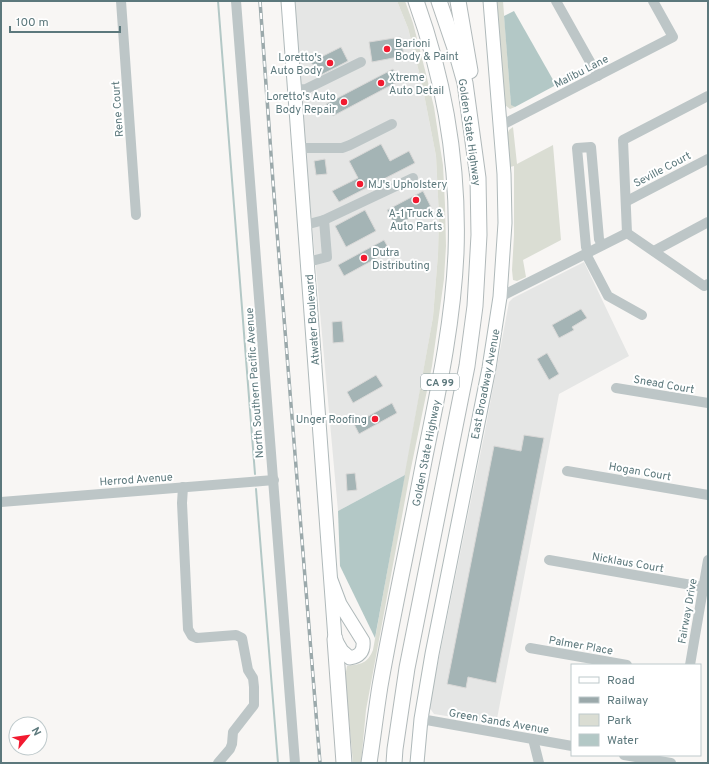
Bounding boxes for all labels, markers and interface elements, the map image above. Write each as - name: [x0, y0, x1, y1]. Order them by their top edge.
- scale bar: [10, 8, 120, 34]
- text: 100 m: [16, 15, 49, 31]
- place label: Barioni Body & Paint: [395, 37, 459, 64]
- marker: Barioni Body & Paint: [382, 44, 392, 54]
- place label: Loretto's Auto Body: [270, 51, 322, 78]
- street label: Malibu Lane: [552, 52, 611, 92]
- marker: Loretto's Auto Body: [325, 58, 335, 68]
- place label: Xtreme Auto Detail: [389, 71, 444, 98]
- street label: Golden State Highway: [455, 77, 484, 187]
- marker: Xtreme Auto Detail: [376, 78, 386, 88]
- street label: Rene Court: [109, 80, 127, 137]
- place label: Loretto's Auto Body Repair: [266, 90, 337, 117]
- marker: Loretto's Auto Body Repair: [339, 97, 349, 107]
- street label: Seville Court: [631, 149, 694, 191]
- place label: MJ's Upholstery: [368, 178, 448, 192]
- marker: MJ's Upholstery: [355, 179, 365, 189]
- marker: A-1 Truck & Auto Parts: [411, 195, 421, 205]
- place label: A-1 Truck & Auto Parts: [388, 207, 444, 234]
- place label: Dutra Distributing: [372, 246, 430, 273]
- marker: Dutra Distributing: [359, 253, 369, 263]
- street label: Atwater Boulevard: [303, 274, 323, 366]
- street label: North Southern Pacific Avenue: [243, 307, 267, 459]
- street label: East Broadway Avenue: [468, 328, 504, 441]
- street label: Snead Court: [632, 373, 695, 397]
- road number: CA 99: [421, 374, 459, 390]
- street label: Golden State Highway: [410, 398, 444, 508]
- place label: Unger Roofing: [296, 413, 367, 427]
- marker: Unger Roofing: [370, 414, 380, 424]
- street label: Hogan Court: [607, 460, 672, 484]
- street label: Herrod Avenue: [99, 470, 173, 490]
- street label: Nicklaus Court: [591, 550, 665, 576]
- street label: Fairway Drive: [675, 577, 701, 645]
- street label: Palmer Place: [548, 633, 614, 659]
- legend: [571, 664, 701, 756]
- text: Road: [607, 673, 635, 689]
- text: Railway: [607, 693, 648, 709]
- street label: Green Sands Avenue: [448, 706, 550, 738]
- text: Park: [607, 713, 632, 729]
- north arrow: [8, 716, 48, 756]
- text: N: [28, 725, 44, 738]
- text: Water: [607, 733, 639, 749]

